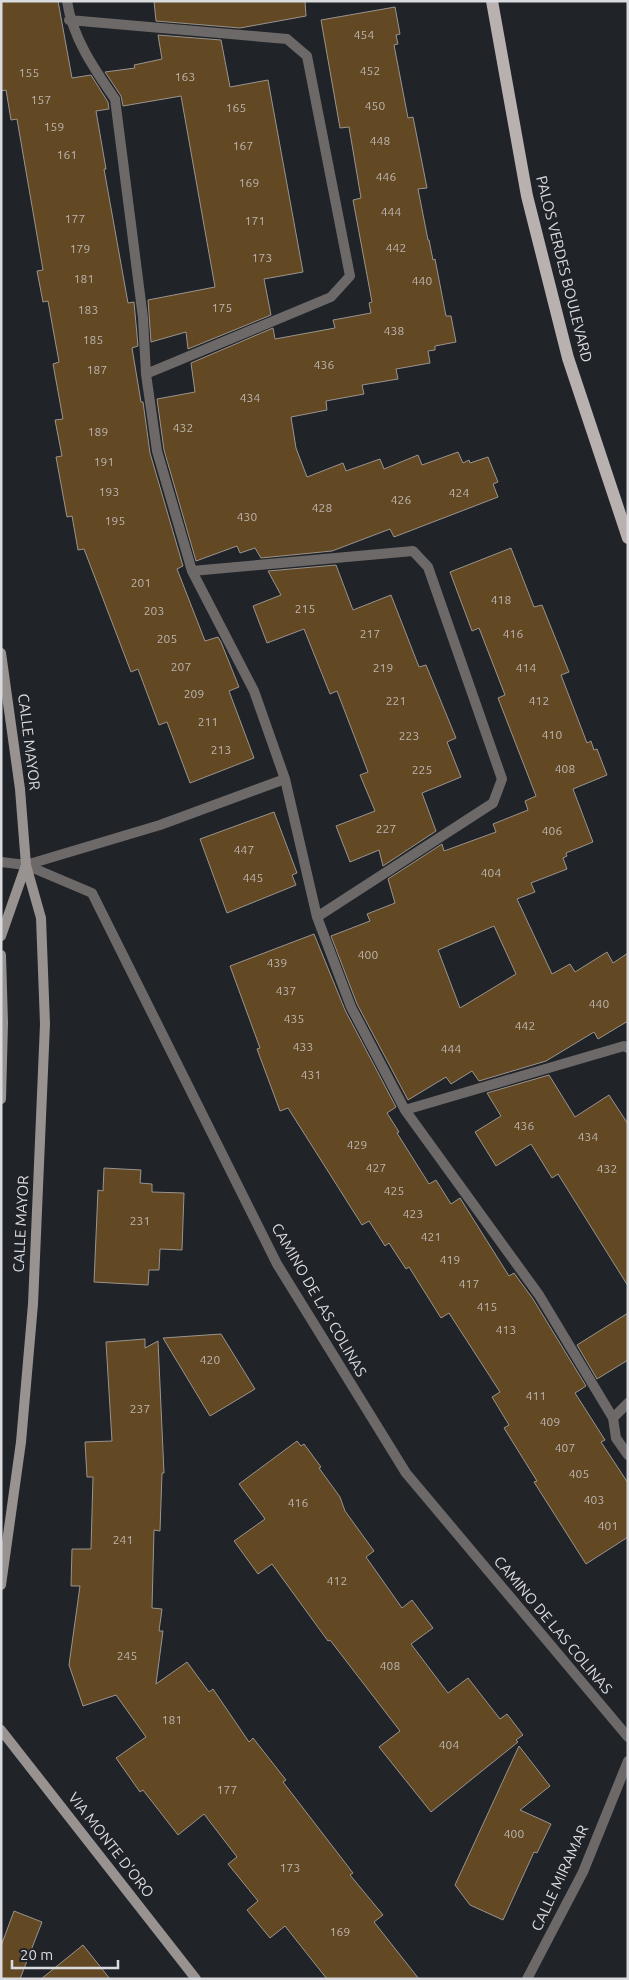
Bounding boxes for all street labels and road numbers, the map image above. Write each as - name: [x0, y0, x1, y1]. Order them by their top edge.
- street label: PALOS VERDES BOULEVARD: [533, 174, 596, 364]
- street label: CALLE MAYOR: [15, 693, 44, 791]
- street label: CALLE MAYOR: [9, 1175, 32, 1273]
- street label: CAMINO DE LAS COLINAS: [268, 1220, 370, 1380]
- street label: CAMINO DE LAS COLINAS: [491, 1552, 616, 1697]
- street label: VIA MONTE D'ORO: [65, 1789, 158, 1901]
- street label: CALLE MIRAMAR: [528, 1822, 592, 1933]

